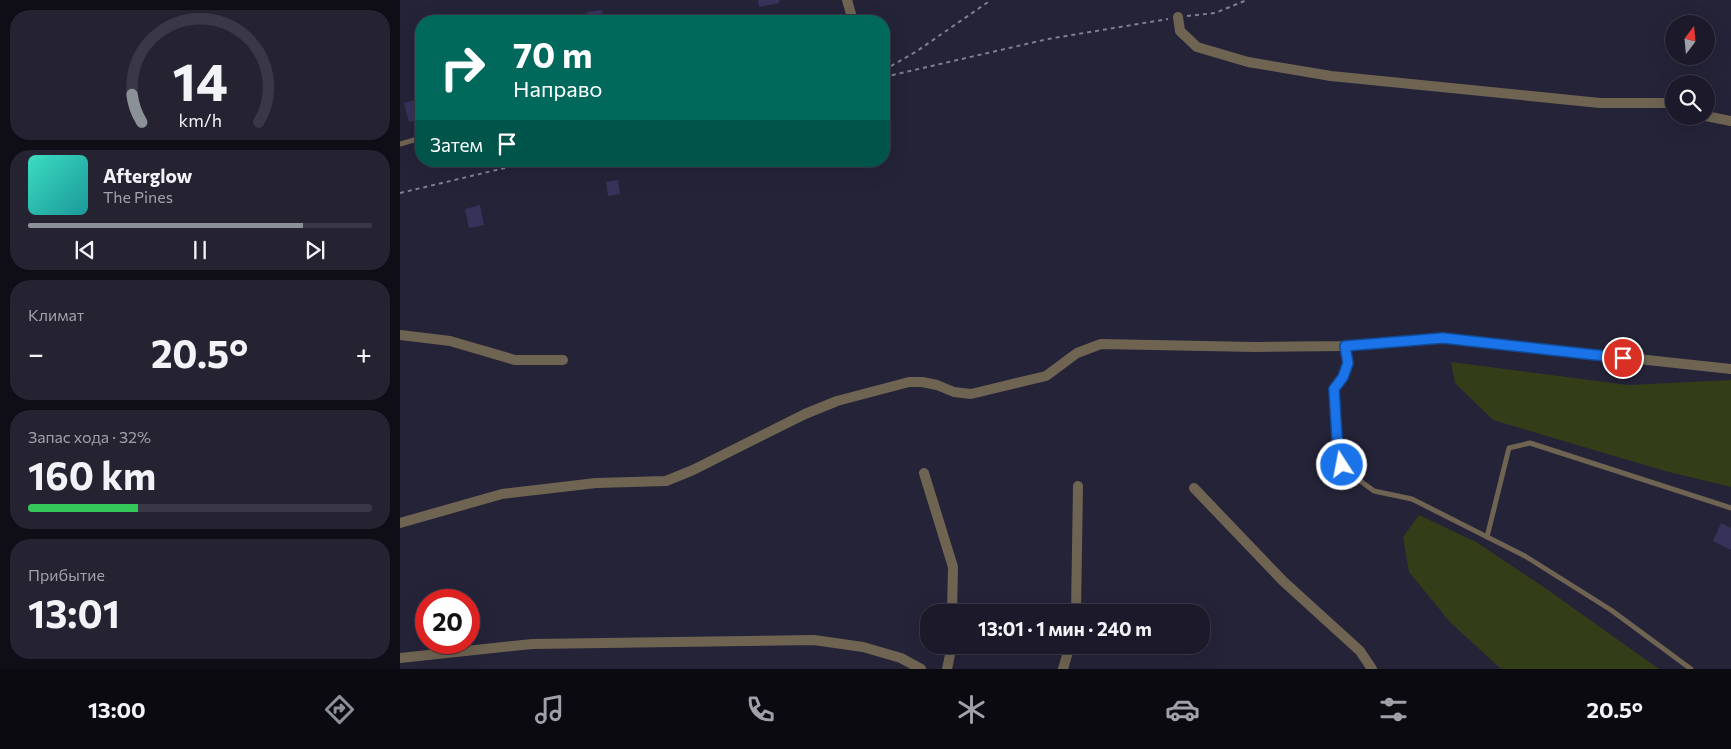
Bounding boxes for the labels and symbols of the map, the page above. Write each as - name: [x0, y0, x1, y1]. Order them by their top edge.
- north arrow: [1665, 15, 1715, 65]
- pin: [1602, 337, 1644, 379]
- position arrow: [1315, 438, 1367, 490]
- speed limit sign: 20: [415, 589, 480, 654]

